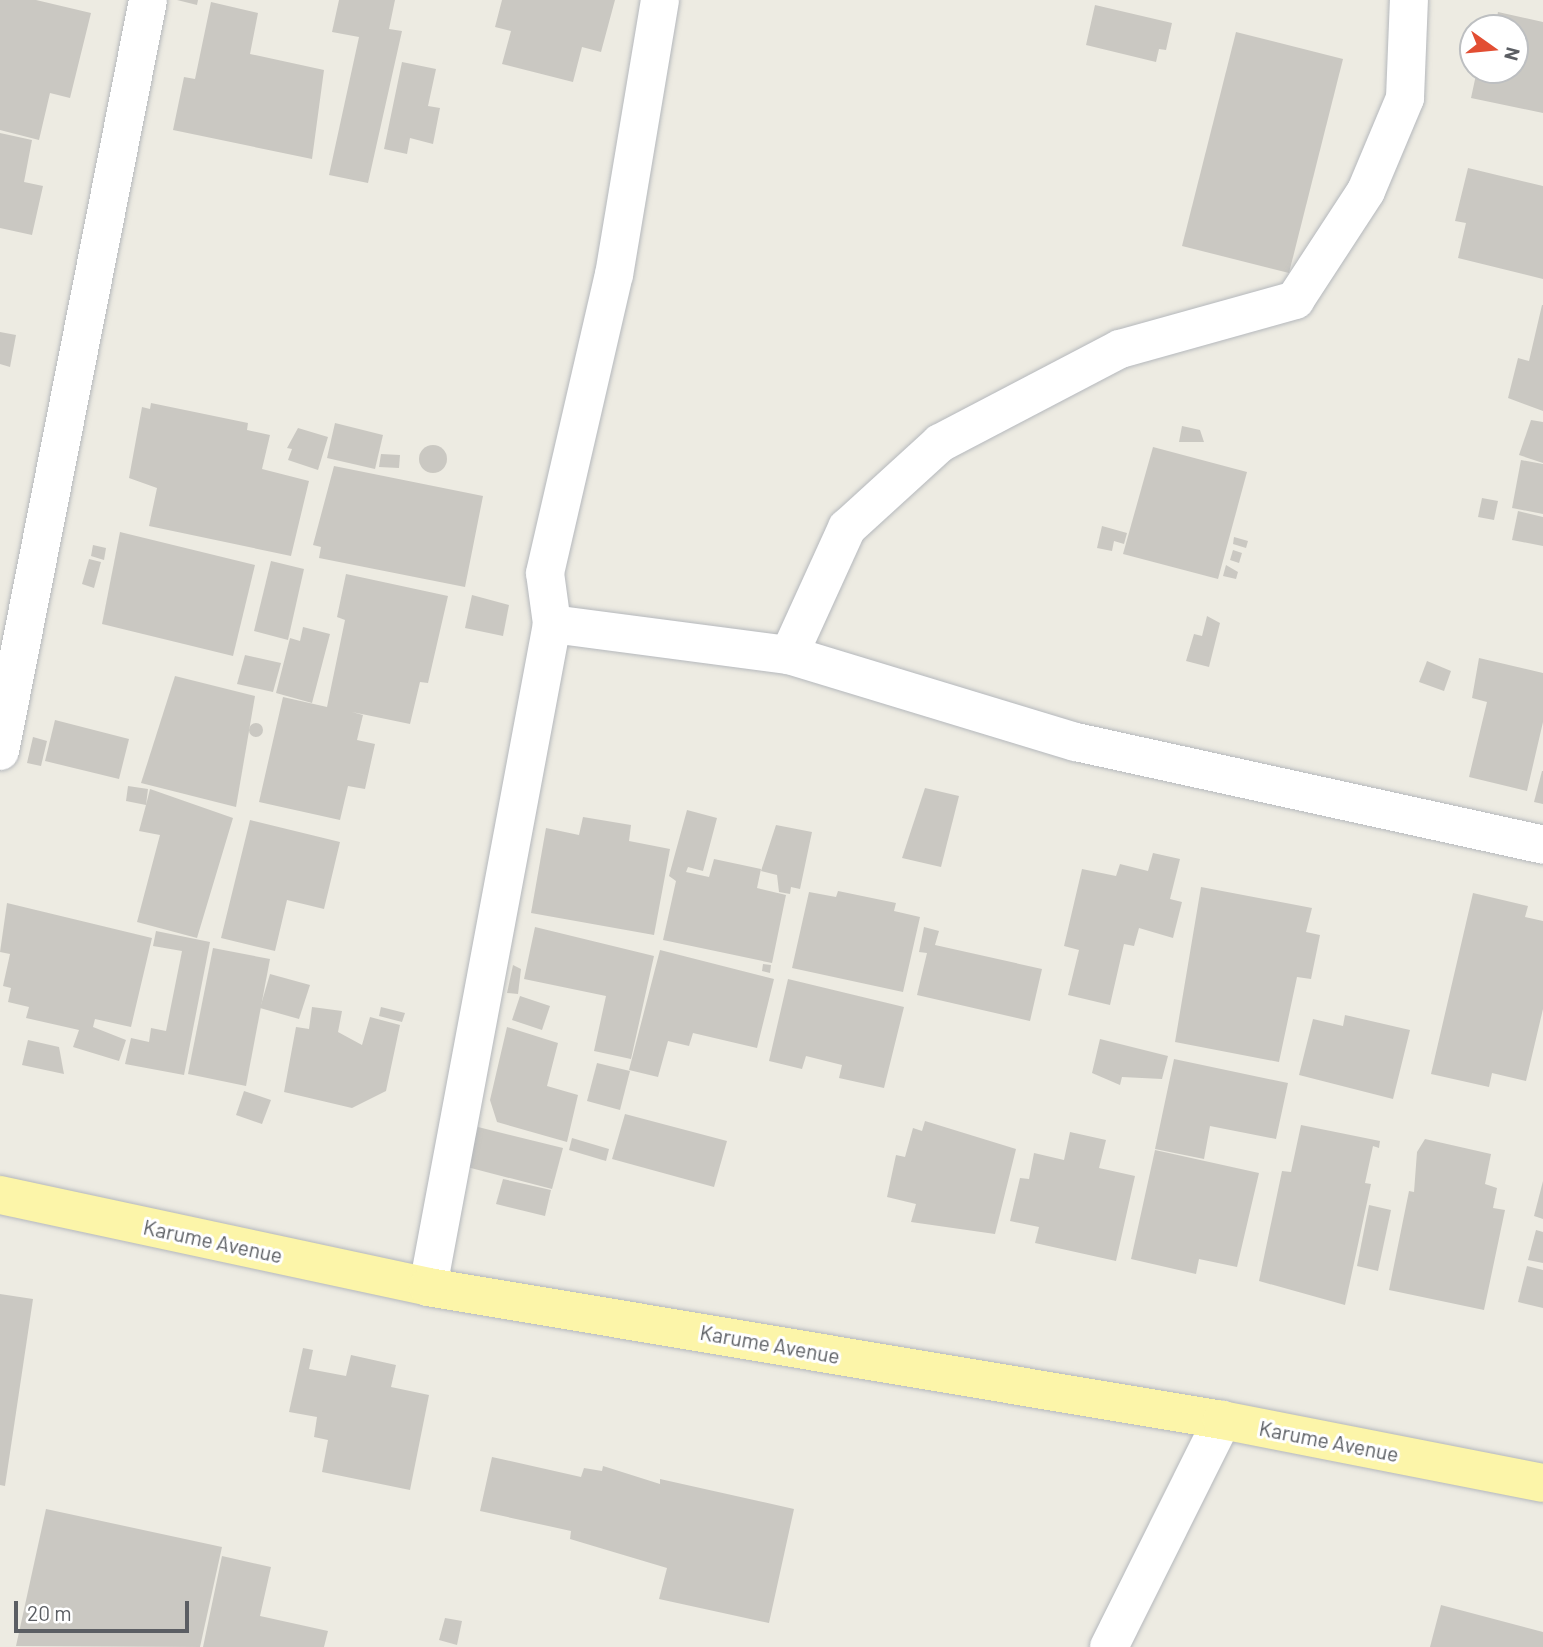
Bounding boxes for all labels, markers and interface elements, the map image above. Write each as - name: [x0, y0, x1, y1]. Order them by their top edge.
- north arrow: [1459, 14, 1529, 84]
- text: N: [1500, 45, 1526, 63]
- street label: Karume Avenue: [141, 1214, 285, 1268]
- street label: Karume Avenue: [698, 1319, 842, 1369]
- street label: Karume Avenue: [1257, 1415, 1401, 1467]
- scale bar: [18, 1588, 192, 1632]
- text: 20 m: [27, 1600, 72, 1625]

